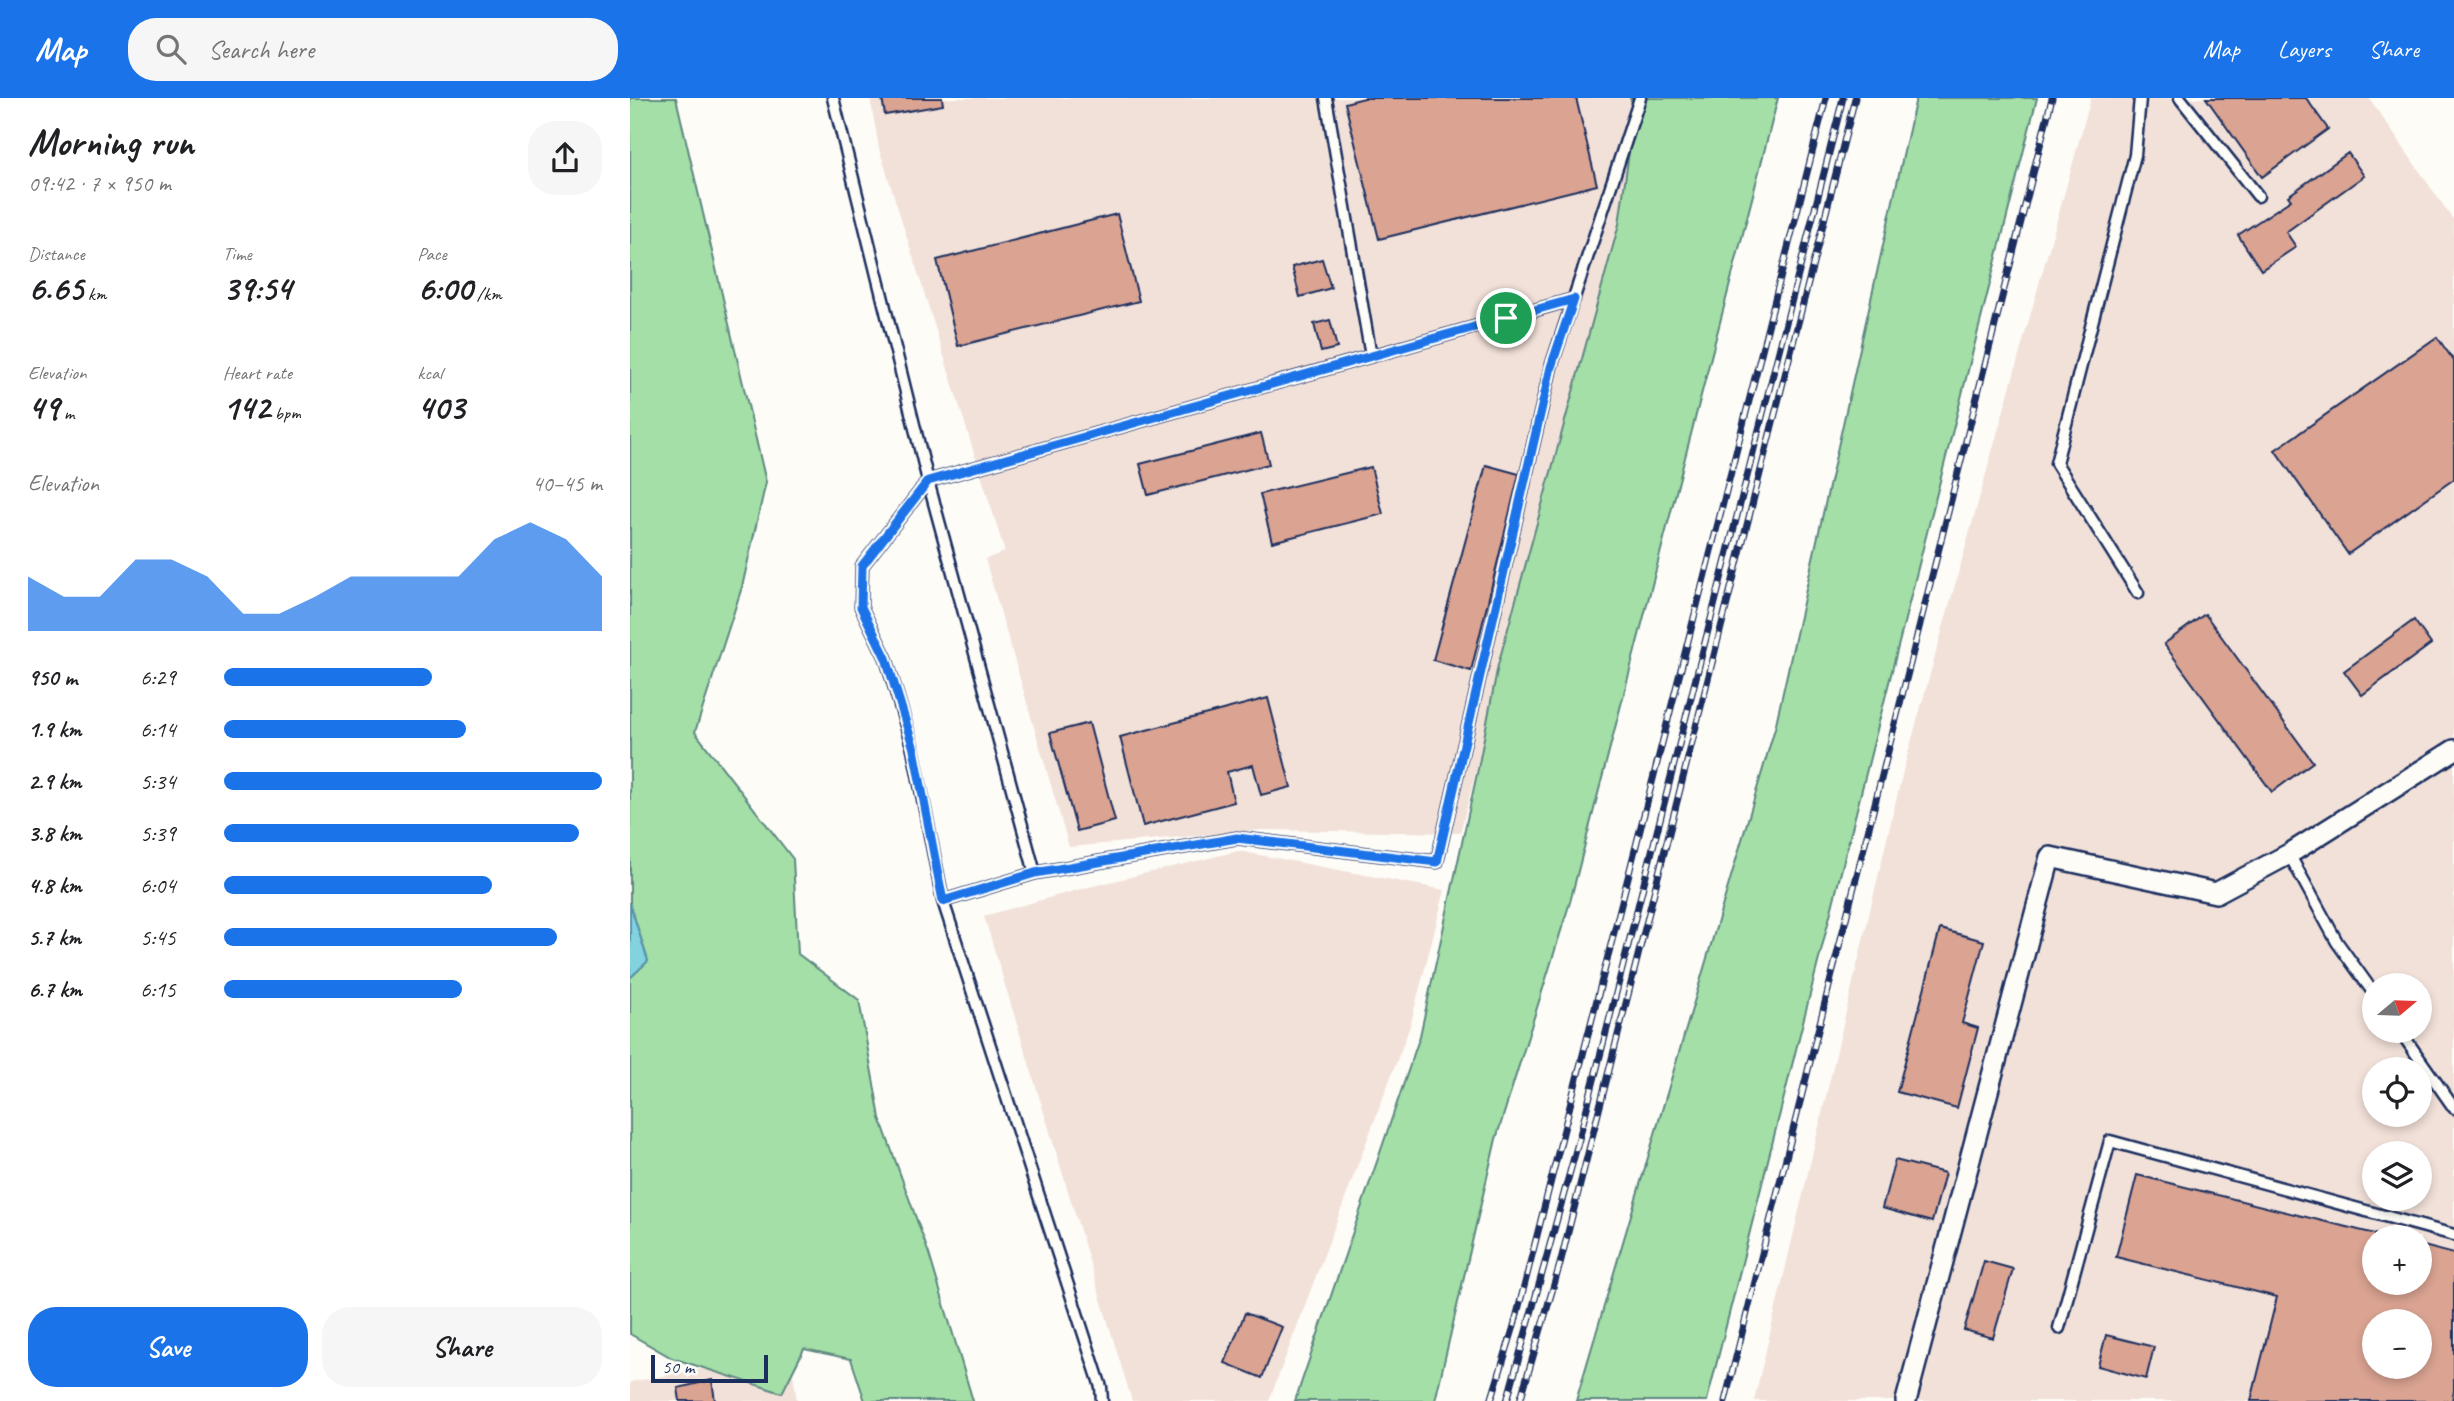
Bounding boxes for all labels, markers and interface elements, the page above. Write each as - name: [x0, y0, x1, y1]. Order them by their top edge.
- search box: [128, 18, 618, 81]
- text: Map: [35, 28, 86, 70]
- icon: search: [152, 30, 190, 68]
- text: Search here: [208, 33, 314, 66]
- text: Map: [2203, 34, 2240, 64]
- text: Layers: [2278, 34, 2331, 64]
- text: Share: [2369, 34, 2419, 64]
- text: Morning run: [28, 119, 194, 166]
- button: share: [528, 121, 602, 195]
- text: 09:42 · 7 × 950 m: [28, 169, 171, 198]
- text: Distance: [28, 242, 85, 266]
- text: Time: [223, 242, 252, 266]
- text: Pace: [417, 242, 447, 266]
- text: 6.65: [28, 266, 83, 311]
- text: 39:54: [223, 266, 292, 311]
- text: 6:00: [417, 266, 472, 311]
- text: km: [83, 282, 106, 306]
- text: /km: [472, 282, 502, 306]
- pin: [1476, 288, 1536, 348]
- icon: arrive: [1487, 299, 1525, 337]
- text: Elevation: [28, 361, 86, 385]
- text: Heart rate: [223, 361, 292, 385]
- text: kcal: [417, 361, 442, 385]
- text: 49: [28, 385, 59, 430]
- text: 142: [223, 385, 270, 430]
- text: 403: [417, 385, 465, 430]
- text: m: [59, 401, 74, 425]
- text: bpm: [270, 401, 301, 425]
- text: Elevation: [28, 469, 99, 498]
- text: 40–45 m: [532, 469, 602, 498]
- text: 950 m: [28, 663, 77, 692]
- text: 6:29: [140, 663, 176, 692]
- text: 1.9 km: [28, 715, 81, 744]
- text: 6:14: [140, 715, 176, 744]
- text: 2.9 km: [28, 767, 81, 796]
- text: 5:34: [140, 767, 176, 796]
- text: 3.8 km: [28, 819, 82, 848]
- text: 5:39: [140, 819, 176, 848]
- text: 4.8 km: [28, 871, 82, 900]
- text: 6:04: [140, 871, 176, 900]
- text: 5.7 km: [28, 923, 81, 952]
- text: 5:45: [140, 923, 176, 952]
- north arrow: [2362, 973, 2432, 1043]
- map controls: [2362, 973, 2432, 1379]
- text: 6.7 km: [28, 975, 82, 1004]
- text: 6:15: [140, 975, 176, 1004]
- button: locate: [2362, 1057, 2432, 1127]
- button: layers: [2362, 1141, 2432, 1211]
- button: +: [2362, 1225, 2432, 1295]
- button: Save: [28, 1307, 308, 1387]
- button: Share: [322, 1307, 602, 1387]
- button: −: [2362, 1309, 2432, 1379]
- scale bar: [651, 1352, 768, 1384]
- text: 50 m: [662, 1355, 694, 1379]

